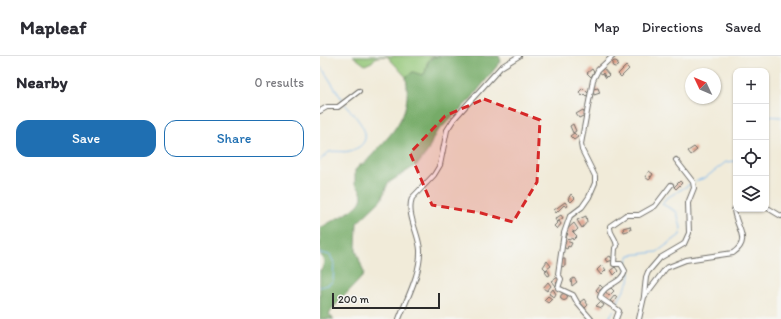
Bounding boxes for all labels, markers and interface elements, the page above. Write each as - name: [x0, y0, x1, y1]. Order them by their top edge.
- text: Mapleaf: [20, 16, 86, 39]
- text: Map: [594, 19, 620, 36]
- text: Directions: [642, 19, 703, 36]
- text: Saved: [725, 19, 761, 36]
- north arrow: [685, 68, 721, 104]
- map controls: [733, 68, 769, 212]
- button: +: [733, 68, 769, 104]
- text: Nearby: [16, 72, 68, 92]
- text: 0 results: [254, 75, 304, 90]
- button: −: [733, 104, 769, 140]
- button: Save: [16, 120, 156, 157]
- button: Share: [164, 120, 304, 157]
- button: locate: [733, 140, 769, 176]
- button: layers: [733, 176, 769, 212]
- scale bar: [332, 291, 440, 310]
- text: 200 m: [338, 293, 369, 306]

